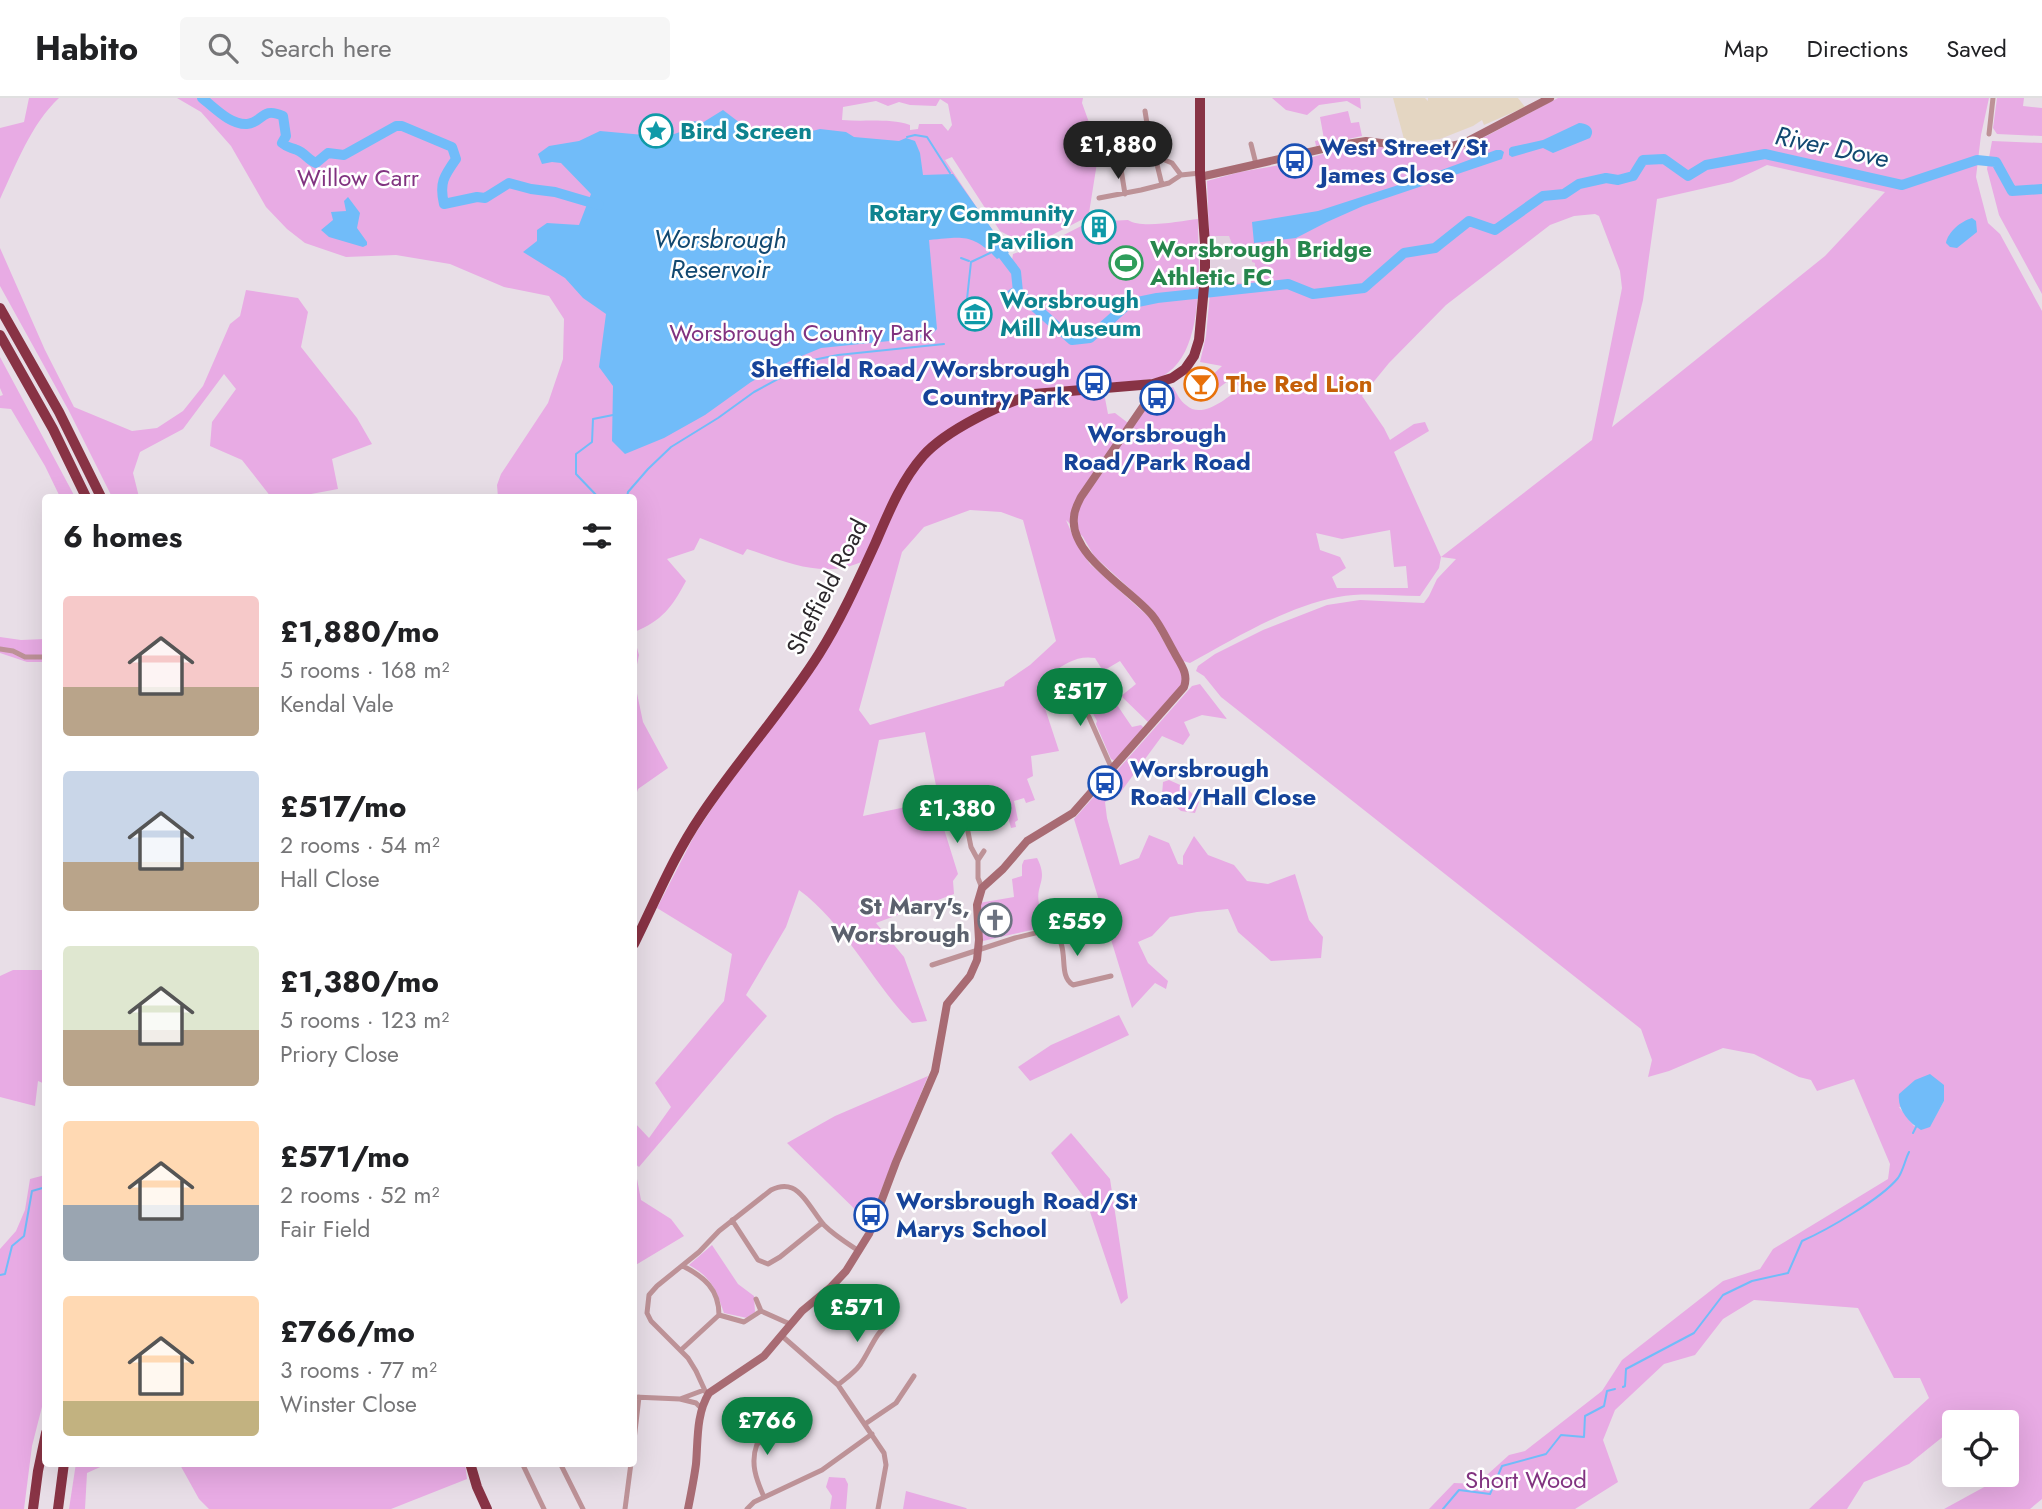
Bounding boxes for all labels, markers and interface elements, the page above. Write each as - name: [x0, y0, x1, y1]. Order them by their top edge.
- search box: [180, 17, 670, 80]
- text: Habito: [35, 25, 138, 72]
- icon: search: [204, 29, 242, 67]
- text: Search here: [260, 29, 392, 67]
- text: Map: [1724, 31, 1769, 66]
- text: Directions: [1807, 31, 1908, 66]
- text: Saved: [1946, 31, 2007, 66]
- place icon: Bird Screen: [637, 112, 675, 150]
- place label: Bird Screen: [680, 113, 812, 148]
- water label: River Dove: [1772, 116, 1892, 178]
- pin: £1,880: [1061, 122, 1175, 181]
- text: £1,880: [1079, 127, 1157, 161]
- place label: West Street/St James Close: [1316, 129, 1488, 192]
- bus stop icon: West Street/St James Close: [1276, 142, 1314, 180]
- park label: Willow Carr: [297, 160, 420, 195]
- place label: Rotary Community Pavilion: [869, 195, 1074, 258]
- building icon: Rotary Community Pavilion: [1080, 208, 1118, 246]
- water label: Worsbrough Reservoir: [654, 220, 786, 288]
- place label: Worsbrough Bridge Athletic FC: [1149, 231, 1372, 294]
- sports icon: Worsbrough Bridge Athletic FC: [1107, 244, 1145, 282]
- place label: Worsbrough Mill Museum: [1000, 282, 1142, 345]
- museum icon: Worsbrough Mill Museum: [956, 295, 994, 333]
- park label: Worsbrough Country Park: [669, 315, 933, 350]
- place label: Sheffield Road/Worsbrough Country Park: [750, 351, 1070, 414]
- bus stop icon: Sheffield Road/Worsbrough Country Park: [1075, 364, 1113, 402]
- bar icon: The Red Lion: [1182, 365, 1220, 403]
- place label: The Red Lion: [1226, 366, 1373, 401]
- bus stop icon: Worsbrough Road/Park Road: [1138, 379, 1176, 417]
- place label: Worsbrough Road/Park Road: [1063, 416, 1251, 479]
- street label: Sheffield Road: [777, 513, 876, 661]
- text: 6 homes: [63, 515, 182, 558]
- icon: filters: [578, 517, 616, 555]
- text: £1,880/mo: [280, 610, 439, 653]
- icon: home: [119, 624, 203, 708]
- text: 5 rooms · 168 m²: [280, 653, 449, 687]
- pin: £517: [1039, 668, 1121, 728]
- text: £517: [1053, 674, 1107, 708]
- text: Kendal Vale: [280, 687, 394, 721]
- place label: Worsbrough Road/Hall Close: [1130, 751, 1316, 814]
- bus stop icon: Worsbrough Road/Hall Close: [1086, 764, 1124, 802]
- text: £517/mo: [280, 785, 406, 828]
- pin: £1,380: [900, 786, 1014, 845]
- text: £1,380: [918, 791, 996, 825]
- icon: home: [119, 799, 203, 883]
- text: 2 rooms · 54 m²: [280, 828, 440, 862]
- text: Hall Close: [280, 862, 380, 896]
- place label: St Mary's, Worsbrough: [831, 888, 970, 951]
- pin: £559: [1036, 898, 1118, 958]
- church icon: St Mary's, Worsbrough: [976, 901, 1014, 939]
- text: £559: [1047, 904, 1107, 938]
- text: £1,380/mo: [280, 960, 439, 1003]
- icon: home: [119, 974, 203, 1058]
- text: 5 rooms · 123 m²: [280, 1003, 449, 1037]
- text: Priory Close: [280, 1037, 399, 1071]
- text: £571/mo: [280, 1135, 409, 1178]
- icon: home: [119, 1149, 203, 1233]
- text: 2 rooms · 52 m²: [280, 1178, 439, 1212]
- place label: Worsbrough Road/St Marys School: [896, 1183, 1137, 1246]
- bus stop icon: Worsbrough Road/St Marys School: [852, 1196, 890, 1234]
- text: Fair Field: [280, 1212, 370, 1246]
- pin: £571: [816, 1284, 898, 1344]
- text: £571: [830, 1290, 884, 1324]
- text: £766/mo: [280, 1310, 415, 1353]
- icon: home: [119, 1324, 203, 1408]
- text: 3 rooms · 77 m²: [280, 1353, 437, 1387]
- text: Winster Close: [280, 1387, 417, 1421]
- pin: £766: [726, 1398, 808, 1457]
- text: £766: [738, 1403, 796, 1437]
- map controls: [1942, 1410, 2019, 1487]
- button: locate: [1942, 1410, 2019, 1487]
- park label: Short Wood: [1465, 1462, 1587, 1497]

